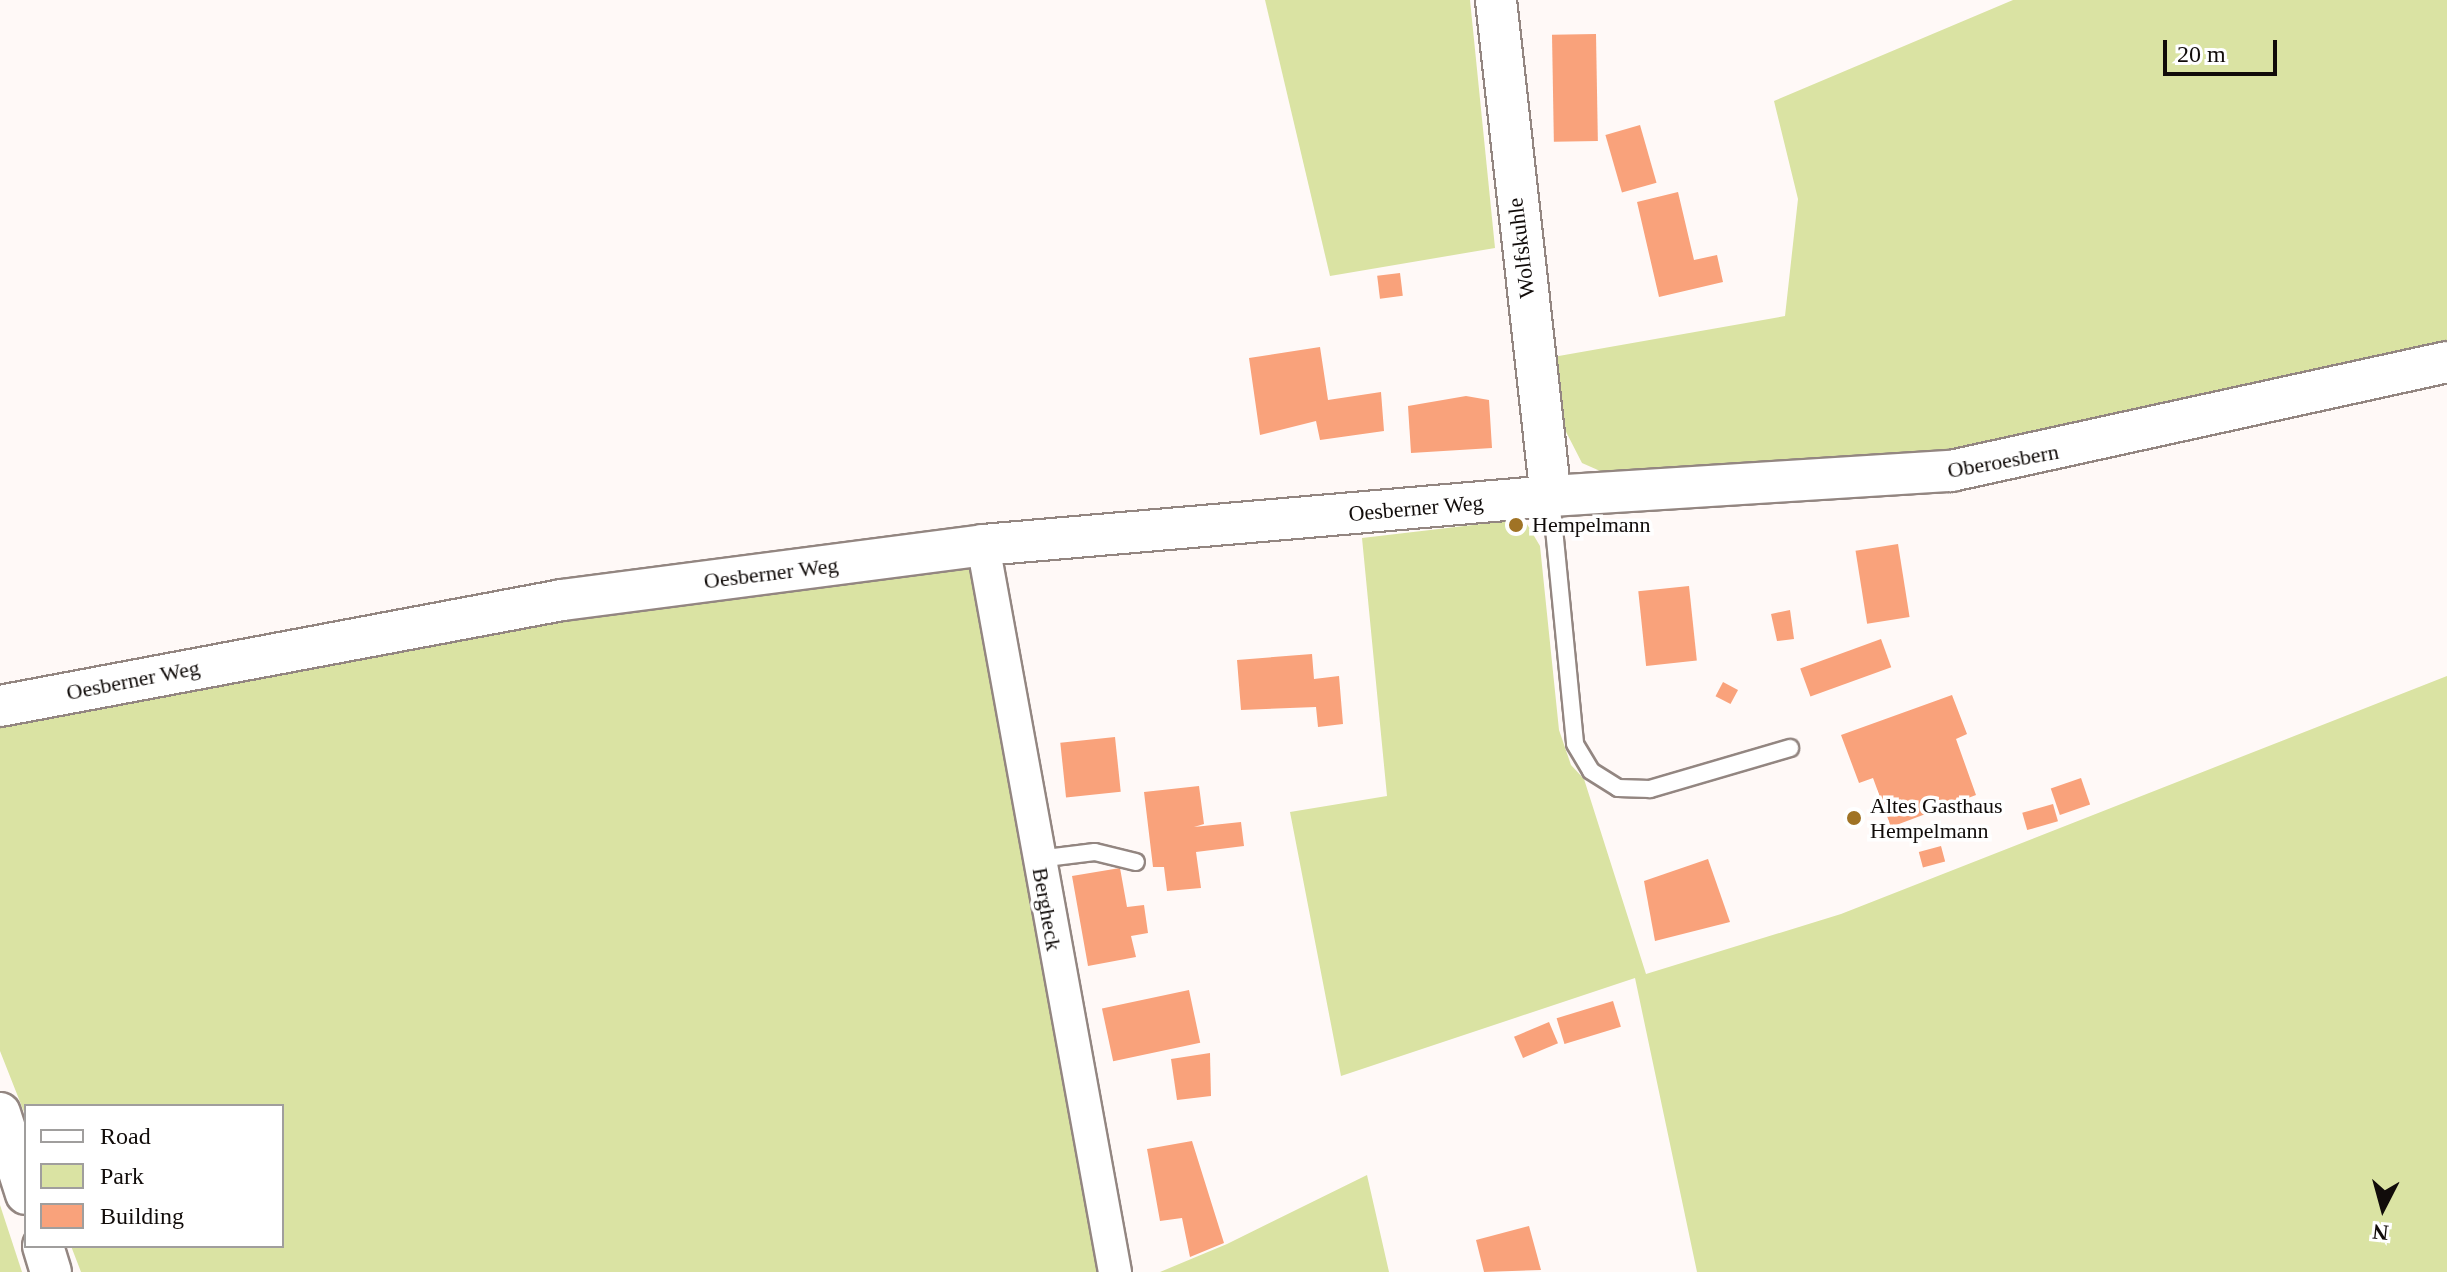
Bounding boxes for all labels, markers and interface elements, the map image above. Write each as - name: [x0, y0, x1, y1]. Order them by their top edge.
- scale bar: [2167, 24, 2281, 74]
- text: 20 m: [2177, 41, 2226, 67]
- street label: Wolfskuhle: [1502, 196, 1540, 300]
- street label: Oberoesbern: [1945, 438, 2061, 484]
- street label: Oesberner Weg: [1347, 489, 1485, 527]
- place label: Hempelmann: [1532, 512, 1651, 538]
- marker: Hempelmann: [1507, 516, 1525, 534]
- street label: Oesberner Weg: [702, 552, 840, 594]
- street label: Oesberner Weg: [64, 654, 202, 706]
- place label: Altes Gasthaus Hempelmann: [1870, 792, 2003, 844]
- marker: Altes Gasthaus Hempelmann: [1845, 809, 1863, 827]
- street label: Bergheck: [1027, 865, 1067, 953]
- legend: [24, 1104, 284, 1248]
- text: Road: [100, 1123, 151, 1149]
- text: Park: [100, 1163, 144, 1189]
- north arrow: [2343, 1168, 2423, 1248]
- text: Building: [100, 1203, 184, 1229]
- text: N: [2371, 1219, 2390, 1246]

